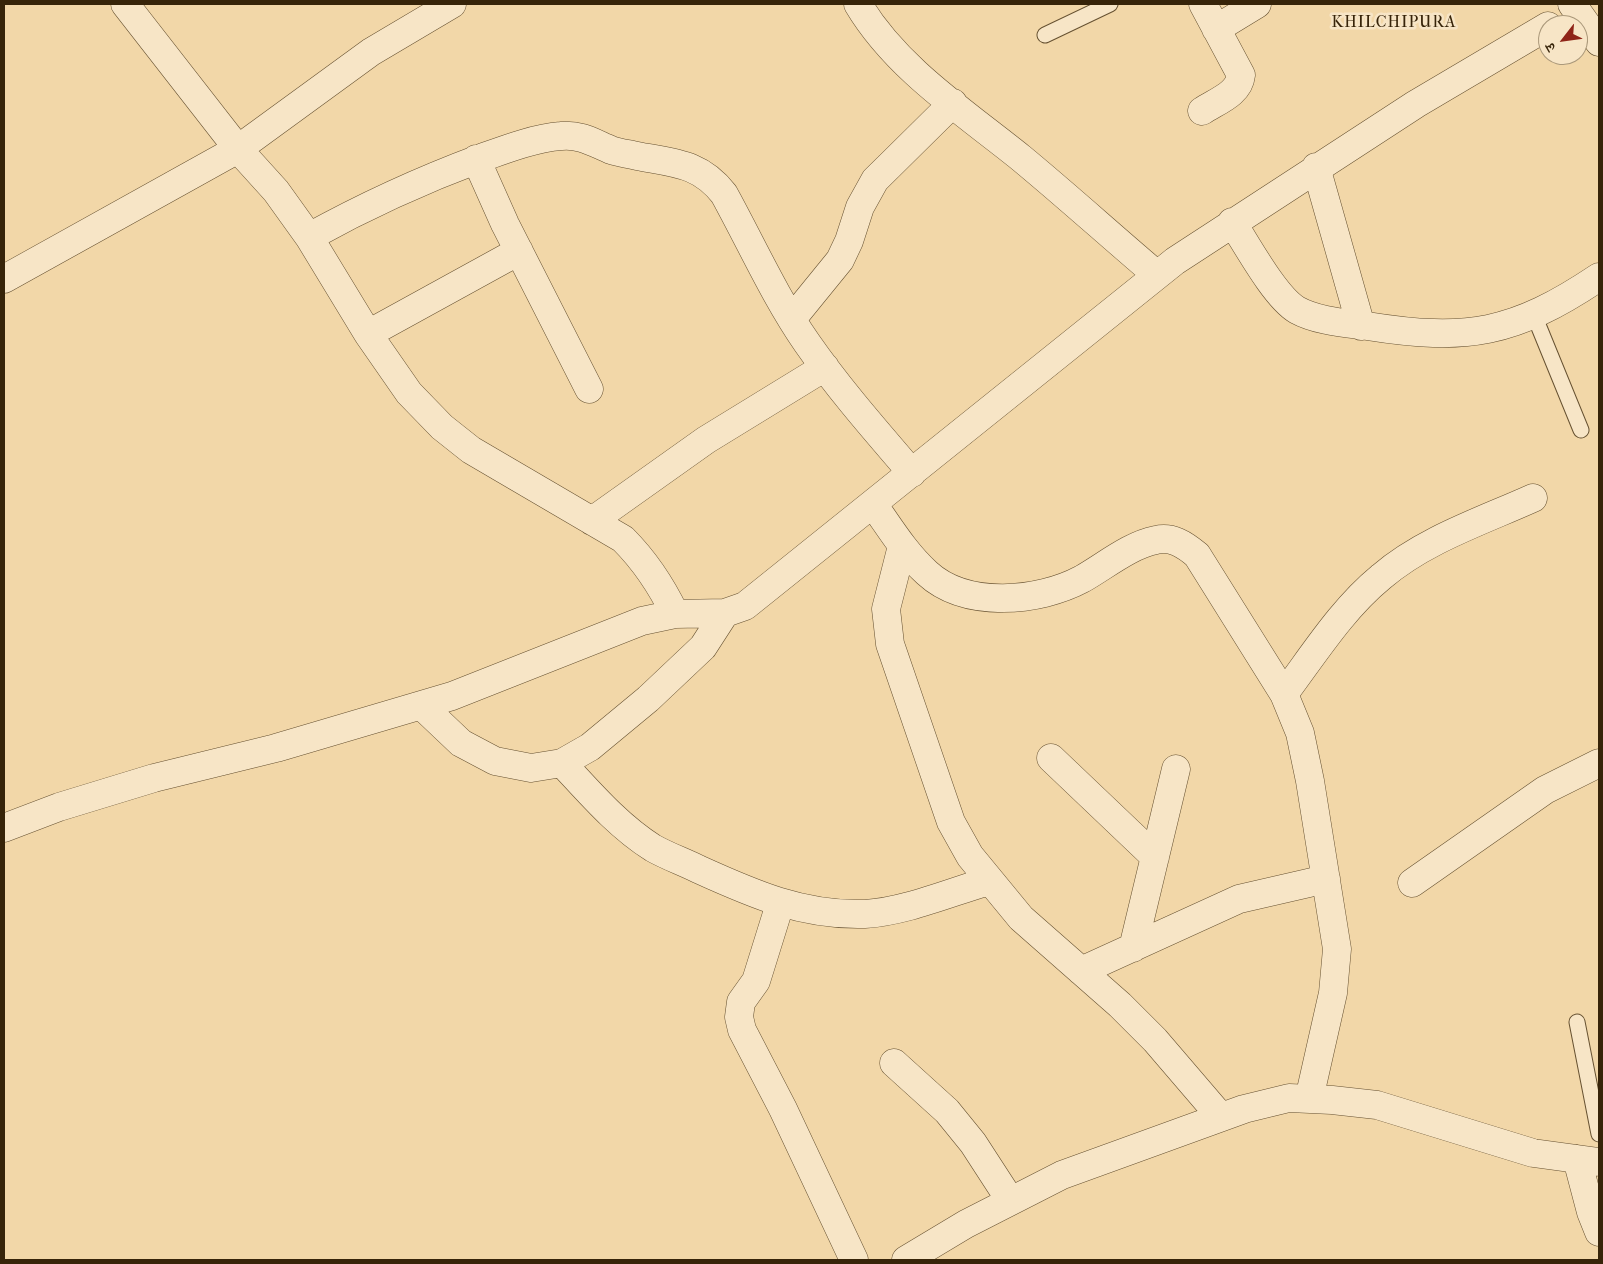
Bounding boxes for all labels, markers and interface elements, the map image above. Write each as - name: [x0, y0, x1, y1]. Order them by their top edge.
- district label: KHILCHIPURA: [1330, 13, 1458, 33]
- north arrow: [1538, 15, 1588, 65]
- text: उ: [1541, 40, 1560, 55]

